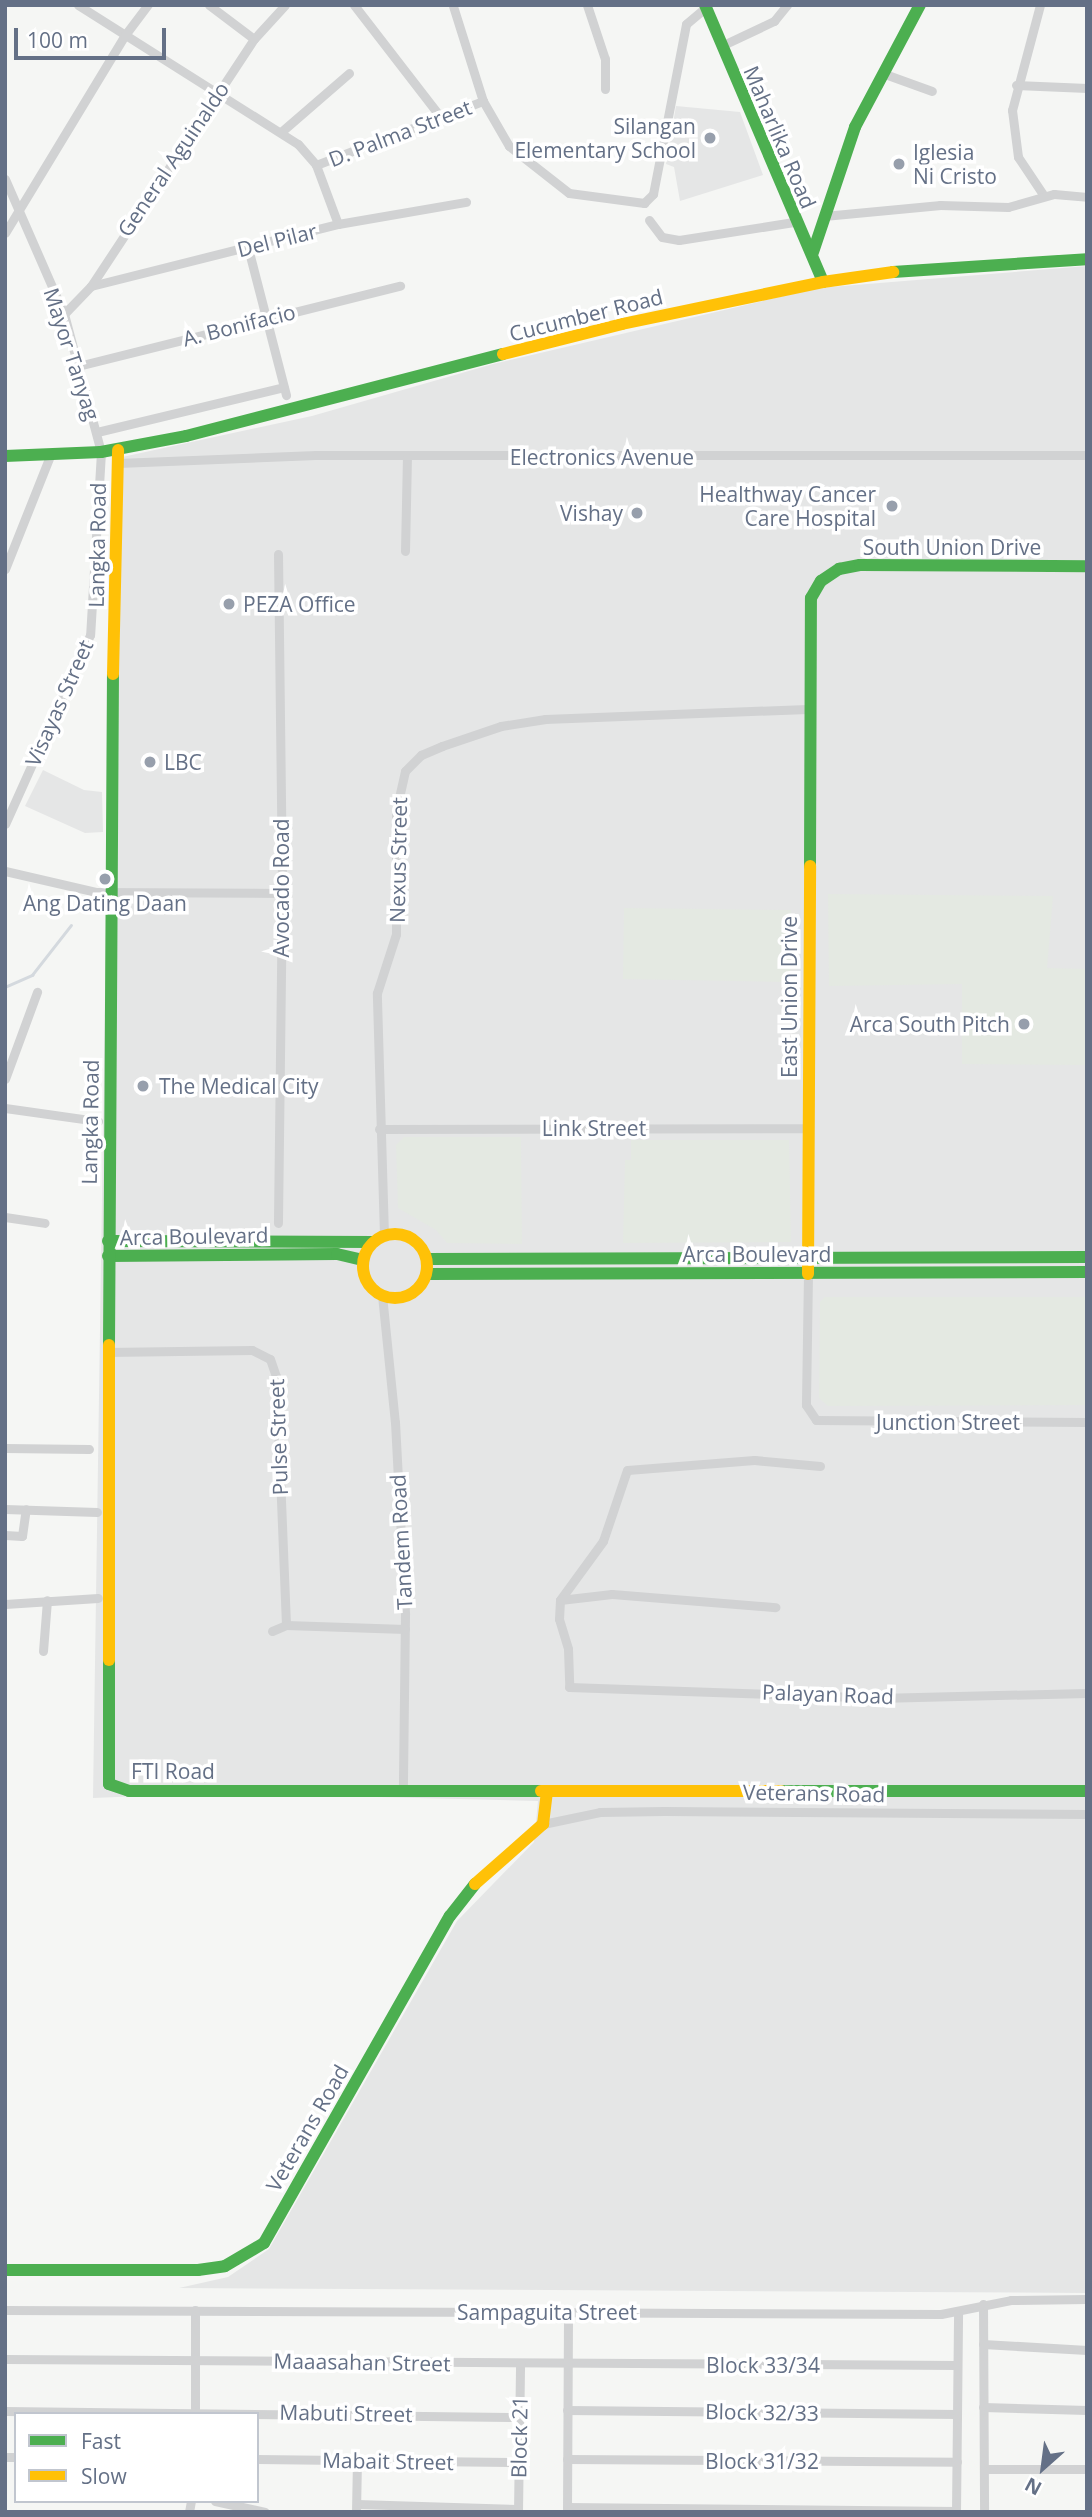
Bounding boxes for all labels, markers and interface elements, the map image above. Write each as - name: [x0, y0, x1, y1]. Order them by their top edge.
- scale bar: [18, 14, 170, 58]
- text: 100 m: [27, 26, 88, 54]
- street label: Maharlika Road: [739, 62, 821, 212]
- street label: General Aguinaldo: [112, 77, 234, 241]
- street label: D. Palma Street: [325, 94, 475, 172]
- place label: Silangan Elementary School: [514, 113, 696, 163]
- marker: Silangan Elementary School: [702, 130, 718, 146]
- place label: Iglesia Ni Cristo: [913, 139, 997, 189]
- marker: Iglesia Ni Cristo: [891, 156, 907, 172]
- street label: Del Pilar: [235, 218, 319, 262]
- street label: Cucumber Road: [507, 284, 665, 346]
- street label: Mayor Tanyag: [39, 285, 105, 423]
- street label: A. Bonifacio: [180, 299, 298, 351]
- street label: Electronics Avenue: [510, 444, 694, 470]
- place label: Healthway Cancer Care Hospital: [699, 481, 876, 531]
- street label: Langka Road: [83, 482, 111, 608]
- marker: Healthway Cancer Care Hospital: [882, 496, 902, 516]
- place label: Vishay: [560, 500, 623, 526]
- marker: Vishay: [629, 505, 645, 521]
- street label: South Union Drive: [863, 534, 1041, 560]
- place label: PEZA Office: [243, 591, 356, 617]
- marker: PEZA Office: [221, 596, 237, 612]
- street label: Visayas Street: [20, 636, 98, 770]
- place label: LBC: [164, 749, 202, 775]
- marker: LBC: [142, 754, 158, 770]
- street label: Nexus Street: [384, 797, 412, 923]
- street label: Avocado Road: [268, 818, 294, 958]
- marker: Ang Dating Daan: [97, 871, 113, 887]
- place label: Ang Dating Daan: [23, 890, 187, 916]
- street label: East Union Drive: [776, 916, 802, 1078]
- place label: Arca South Pitch: [850, 1011, 1010, 1037]
- marker: Arca South Pitch: [1016, 1016, 1032, 1032]
- street label: Langka Road: [76, 1059, 104, 1185]
- place label: The Medical City: [159, 1073, 319, 1099]
- marker: The Medical City: [133, 1076, 153, 1096]
- street label: Link Street: [542, 1115, 646, 1141]
- street label: Arca Boulevard: [119, 1222, 269, 1250]
- street label: Arca Boulevard: [683, 1241, 831, 1267]
- street label: Pulse Street: [263, 1378, 293, 1496]
- street label: Junction Street: [876, 1409, 1020, 1435]
- street label: Tandem Road: [385, 1474, 417, 1610]
- street label: Palayan Road: [762, 1679, 894, 1709]
- street label: FTI Road: [131, 1758, 215, 1784]
- street label: Veterans Road: [743, 1779, 885, 1807]
- street label: Veterans Road: [261, 2060, 353, 2196]
- street label: Sampaguita Street: [457, 2299, 637, 2325]
- street label: Maaasahan Street: [273, 2348, 451, 2376]
- street label: Block 33/34: [706, 2352, 820, 2378]
- street label: Block 21: [506, 2396, 532, 2478]
- street label: Block 32/33: [705, 2398, 819, 2426]
- street label: Mabuti Street: [279, 2399, 413, 2427]
- legend: [14, 2412, 259, 2503]
- text: Fast: [81, 2427, 121, 2455]
- north arrow: [1008, 2433, 1078, 2503]
- street label: Mabait Street: [322, 2447, 454, 2475]
- street label: Block 31/32: [705, 2448, 819, 2474]
- text: Slow: [81, 2462, 127, 2490]
- text: N: [1020, 2471, 1046, 2502]

